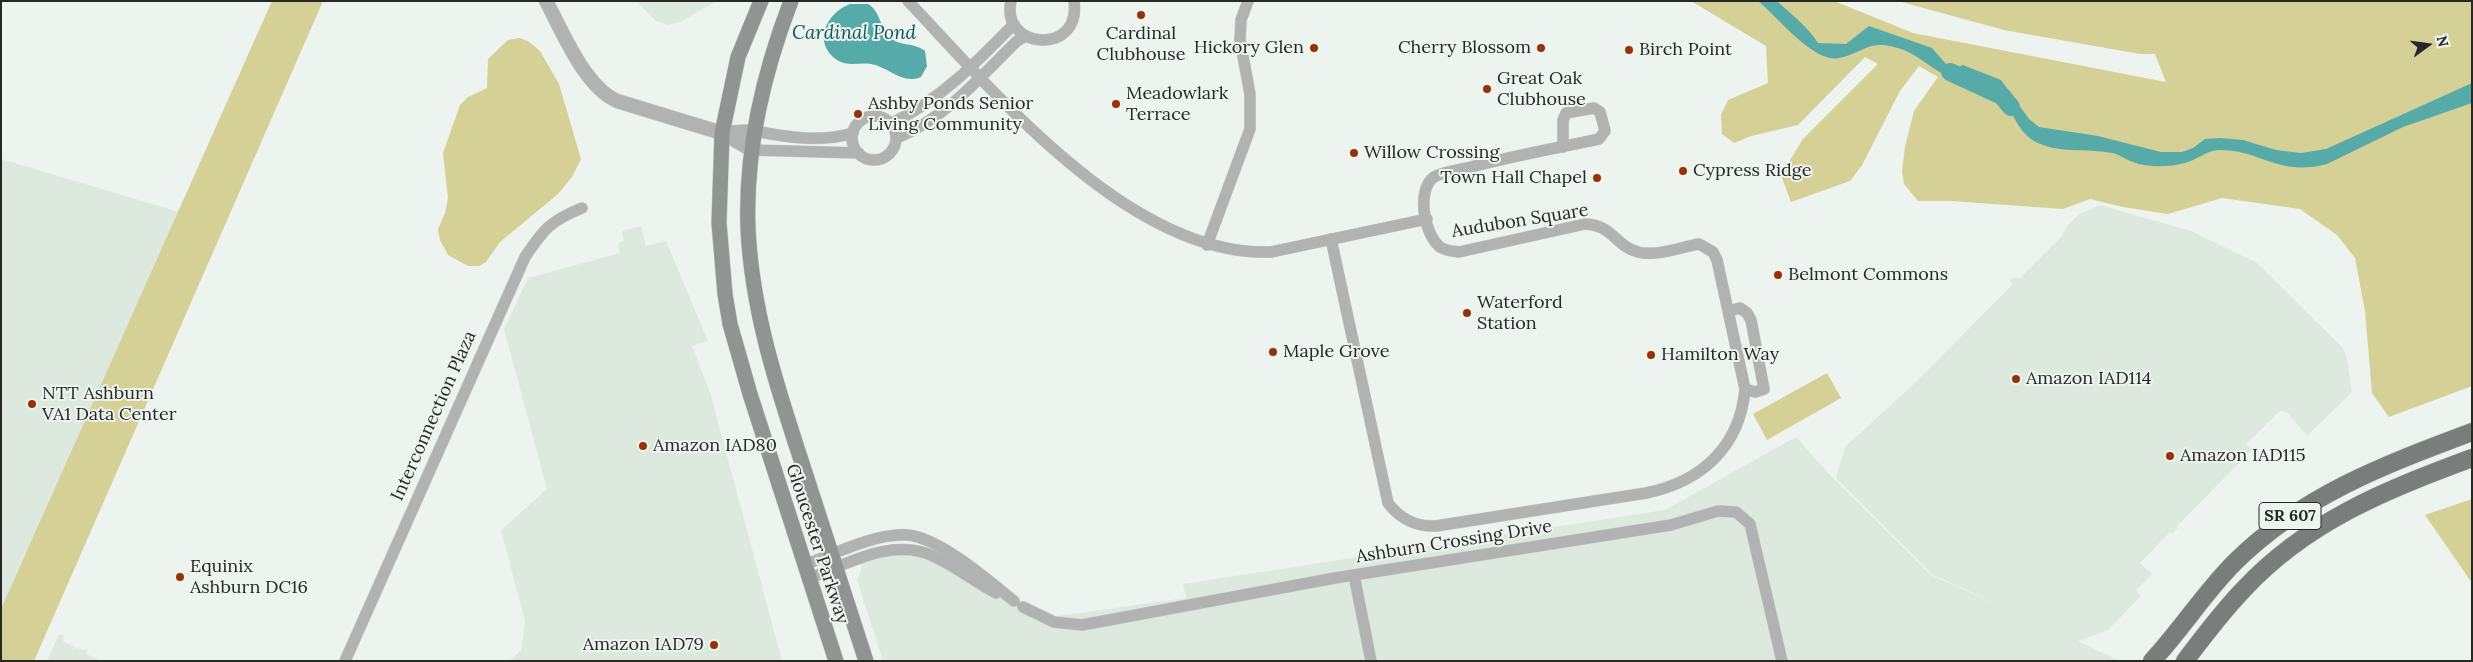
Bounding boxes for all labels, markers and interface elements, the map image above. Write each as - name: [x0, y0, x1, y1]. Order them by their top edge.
- marker: Cardinal Clubhouse: [1135, 9, 1147, 21]
- north arrow: [2403, 20, 2453, 70]
- water label: Cardinal Pond: [792, 23, 916, 45]
- place label: Cardinal Clubhouse: [1097, 23, 1185, 66]
- text: N: [2433, 34, 2453, 49]
- place label: Hickory Glen: [1194, 37, 1304, 59]
- place label: Cherry Blossom: [1398, 37, 1531, 59]
- place label: Birch Point: [1639, 39, 1732, 61]
- marker: Hickory Glen: [1308, 42, 1320, 54]
- marker: Cherry Blossom: [1535, 42, 1547, 54]
- marker: Birch Point: [1623, 44, 1635, 56]
- place label: Great Oak Clubhouse: [1497, 68, 1586, 110]
- place label: Meadowlark Terrace: [1126, 83, 1229, 126]
- marker: Great Oak Clubhouse: [1481, 83, 1493, 95]
- place label: Ashby Ponds Senior Living Community: [868, 93, 1033, 136]
- marker: Meadowlark Terrace: [1110, 98, 1122, 110]
- marker: Ashby Ponds Senior Living Community: [852, 108, 864, 120]
- place label: Willow Crossing: [1364, 142, 1499, 164]
- marker: Willow Crossing: [1348, 147, 1360, 159]
- place label: Cypress Ridge: [1693, 160, 1811, 182]
- marker: Cypress Ridge: [1677, 165, 1689, 177]
- place label: Town Hall Chapel: [1440, 167, 1587, 189]
- marker: Town Hall Chapel: [1591, 172, 1603, 184]
- street label: Audubon Square: [1450, 200, 1590, 242]
- place label: Belmont Commons: [1788, 264, 1948, 286]
- marker: Belmont Commons: [1772, 269, 1784, 281]
- place label: Waterford Station: [1477, 292, 1563, 334]
- marker: Waterford Station: [1461, 307, 1473, 319]
- street label: Interconnection Plaza: [387, 328, 481, 504]
- place label: Maple Grove: [1283, 341, 1390, 363]
- place label: Hamilton Way: [1661, 344, 1779, 366]
- marker: Maple Grove: [1267, 346, 1279, 358]
- marker: Hamilton Way: [1645, 349, 1657, 361]
- place label: Amazon IAD114: [2026, 368, 2151, 390]
- marker: Amazon IAD114: [2010, 373, 2022, 385]
- place label: NTT Ashburn VA1 Data Center: [42, 383, 177, 426]
- marker: NTT Ashburn VA1 Data Center: [26, 398, 38, 410]
- place label: Amazon IAD80: [653, 435, 777, 457]
- marker: Amazon IAD80: [637, 440, 649, 452]
- place label: Amazon IAD115: [2180, 445, 2306, 467]
- marker: Amazon IAD115: [2164, 450, 2176, 462]
- street label: Gloucester Parkway: [781, 461, 853, 627]
- road number: SR 607: [2259, 502, 2321, 530]
- street label: Ashburn Crossing Drive: [1354, 516, 1554, 568]
- place label: Equinix Ashburn DC16: [190, 556, 308, 598]
- marker: Equinix Ashburn DC16: [174, 571, 186, 583]
- place label: Amazon IAD79: [583, 634, 704, 656]
- marker: Amazon IAD79: [708, 639, 720, 651]

